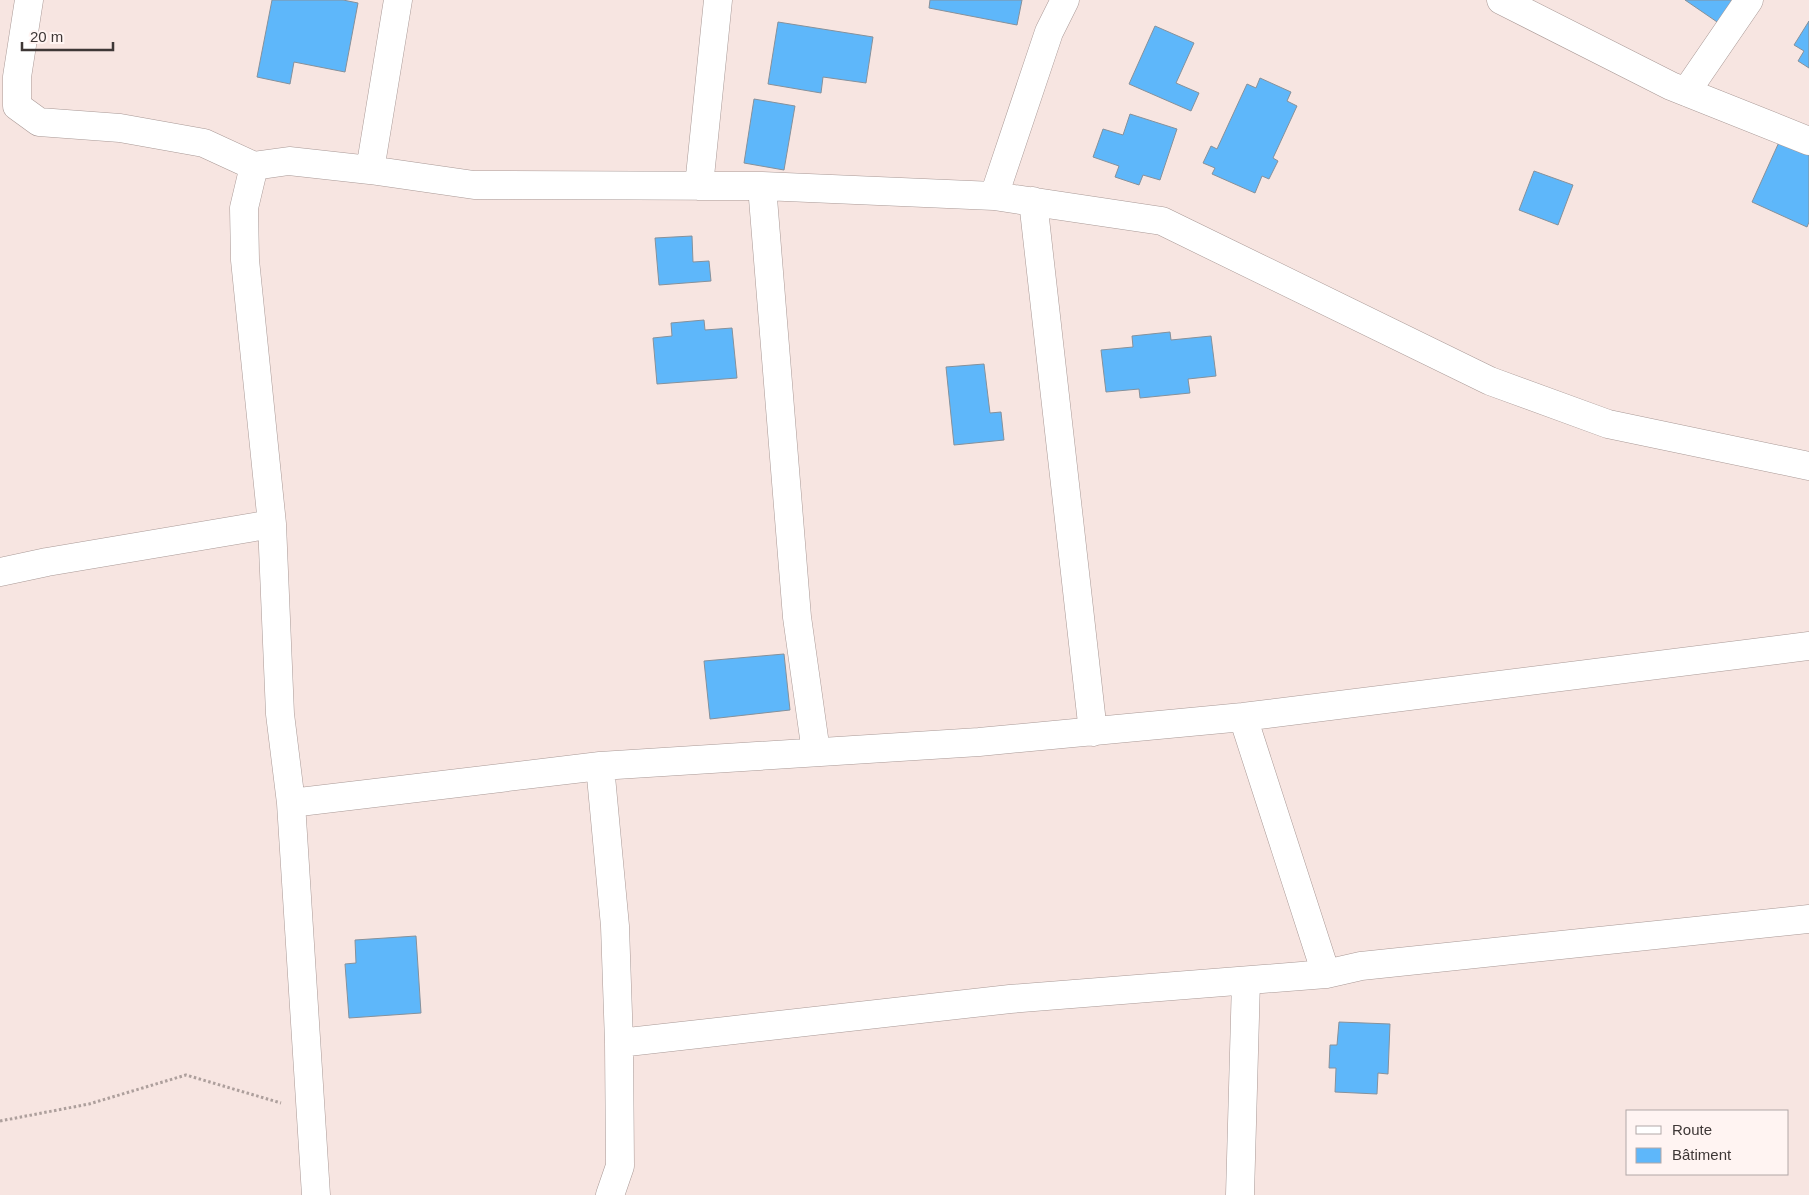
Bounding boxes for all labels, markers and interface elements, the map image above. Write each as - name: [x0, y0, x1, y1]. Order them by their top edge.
- scale bar: [22, 20, 114, 52]
- text: 20 m: [30, 28, 63, 45]
- legend: [1626, 1110, 1789, 1175]
- text: Route: [1672, 1121, 1712, 1138]
- text: Bâtiment: [1672, 1146, 1732, 1163]

